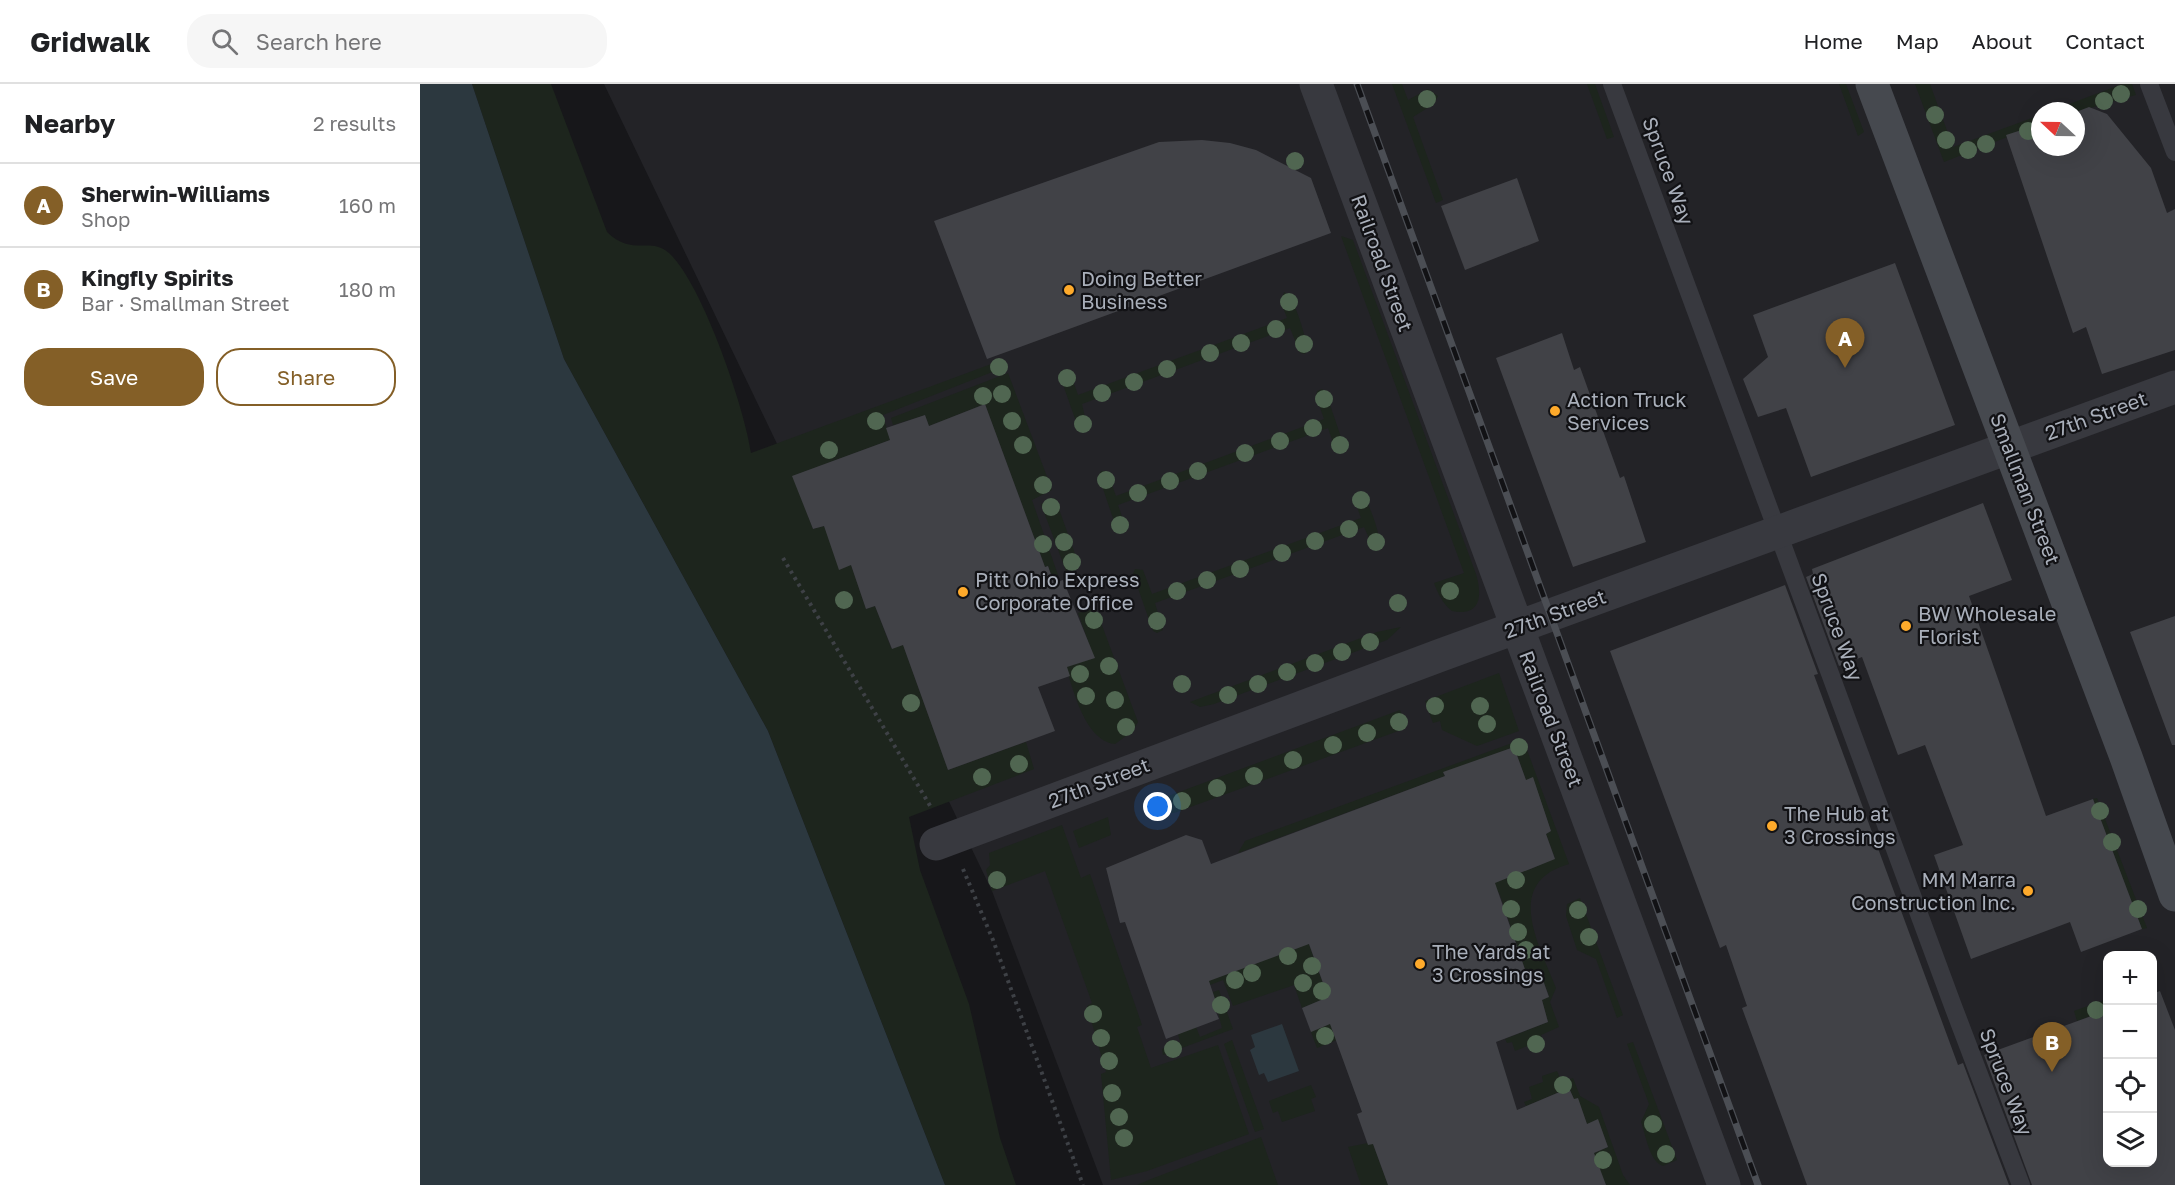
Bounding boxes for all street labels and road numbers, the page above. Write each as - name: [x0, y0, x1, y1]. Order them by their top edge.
- street label: Spruce Way: [1638, 113, 1700, 228]
- street label: Railroad Street: [1347, 191, 1419, 334]
- street label: 27th Street: [2041, 386, 2150, 445]
- street label: Smallman Street: [1986, 410, 2066, 568]
- street label: Spruce Way: [1807, 569, 1869, 684]
- street label: 27th Street: [1500, 584, 1609, 643]
- street label: Railroad Street: [1515, 647, 1589, 790]
- street label: 27th Street: [1045, 752, 1153, 812]
- street label: Spruce Way: [1975, 1025, 2038, 1139]

